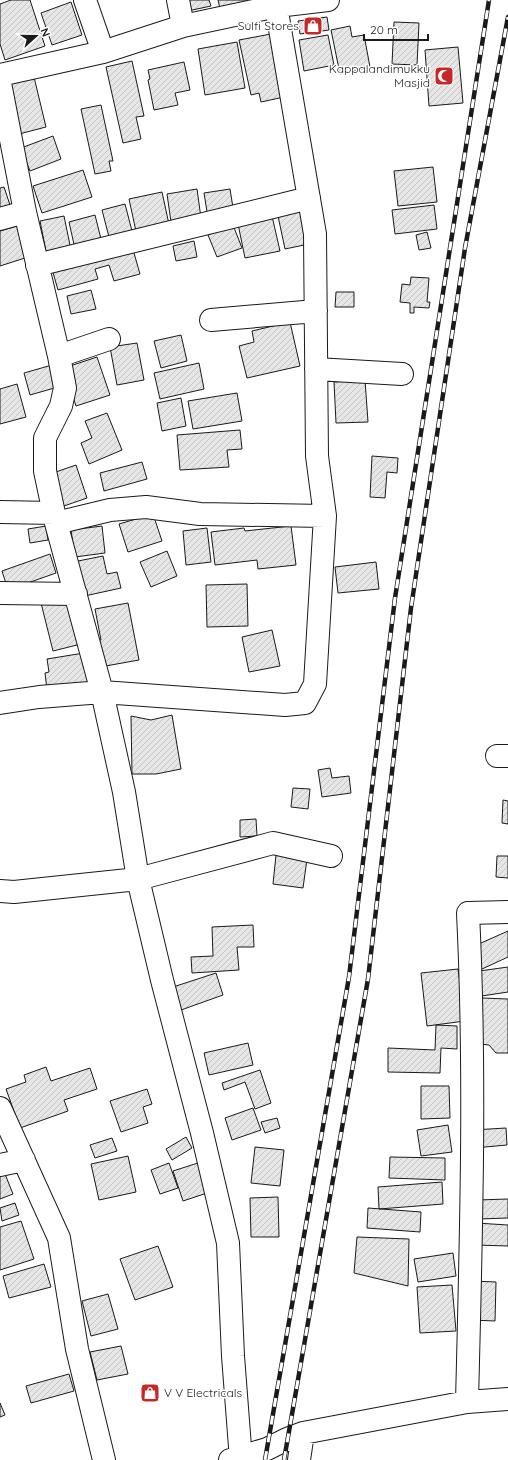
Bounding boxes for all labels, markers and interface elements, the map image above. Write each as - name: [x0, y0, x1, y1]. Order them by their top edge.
- shop icon: Sulfi Stores: [302, 15, 324, 37]
- north arrow: [16, 16, 56, 56]
- scale bar: [364, 16, 428, 42]
- place label: Sulfi Stores: [238, 18, 299, 33]
- text: 20 m: [370, 22, 398, 37]
- text: N: [37, 26, 53, 39]
- place label: Kappalandimukku Masjid: [329, 61, 430, 90]
- mosque icon: Kappalandimukku Masjid: [433, 65, 455, 87]
- shop icon: V V Electricals: [139, 1382, 161, 1404]
- place label: V V Electricals: [164, 1385, 242, 1400]

